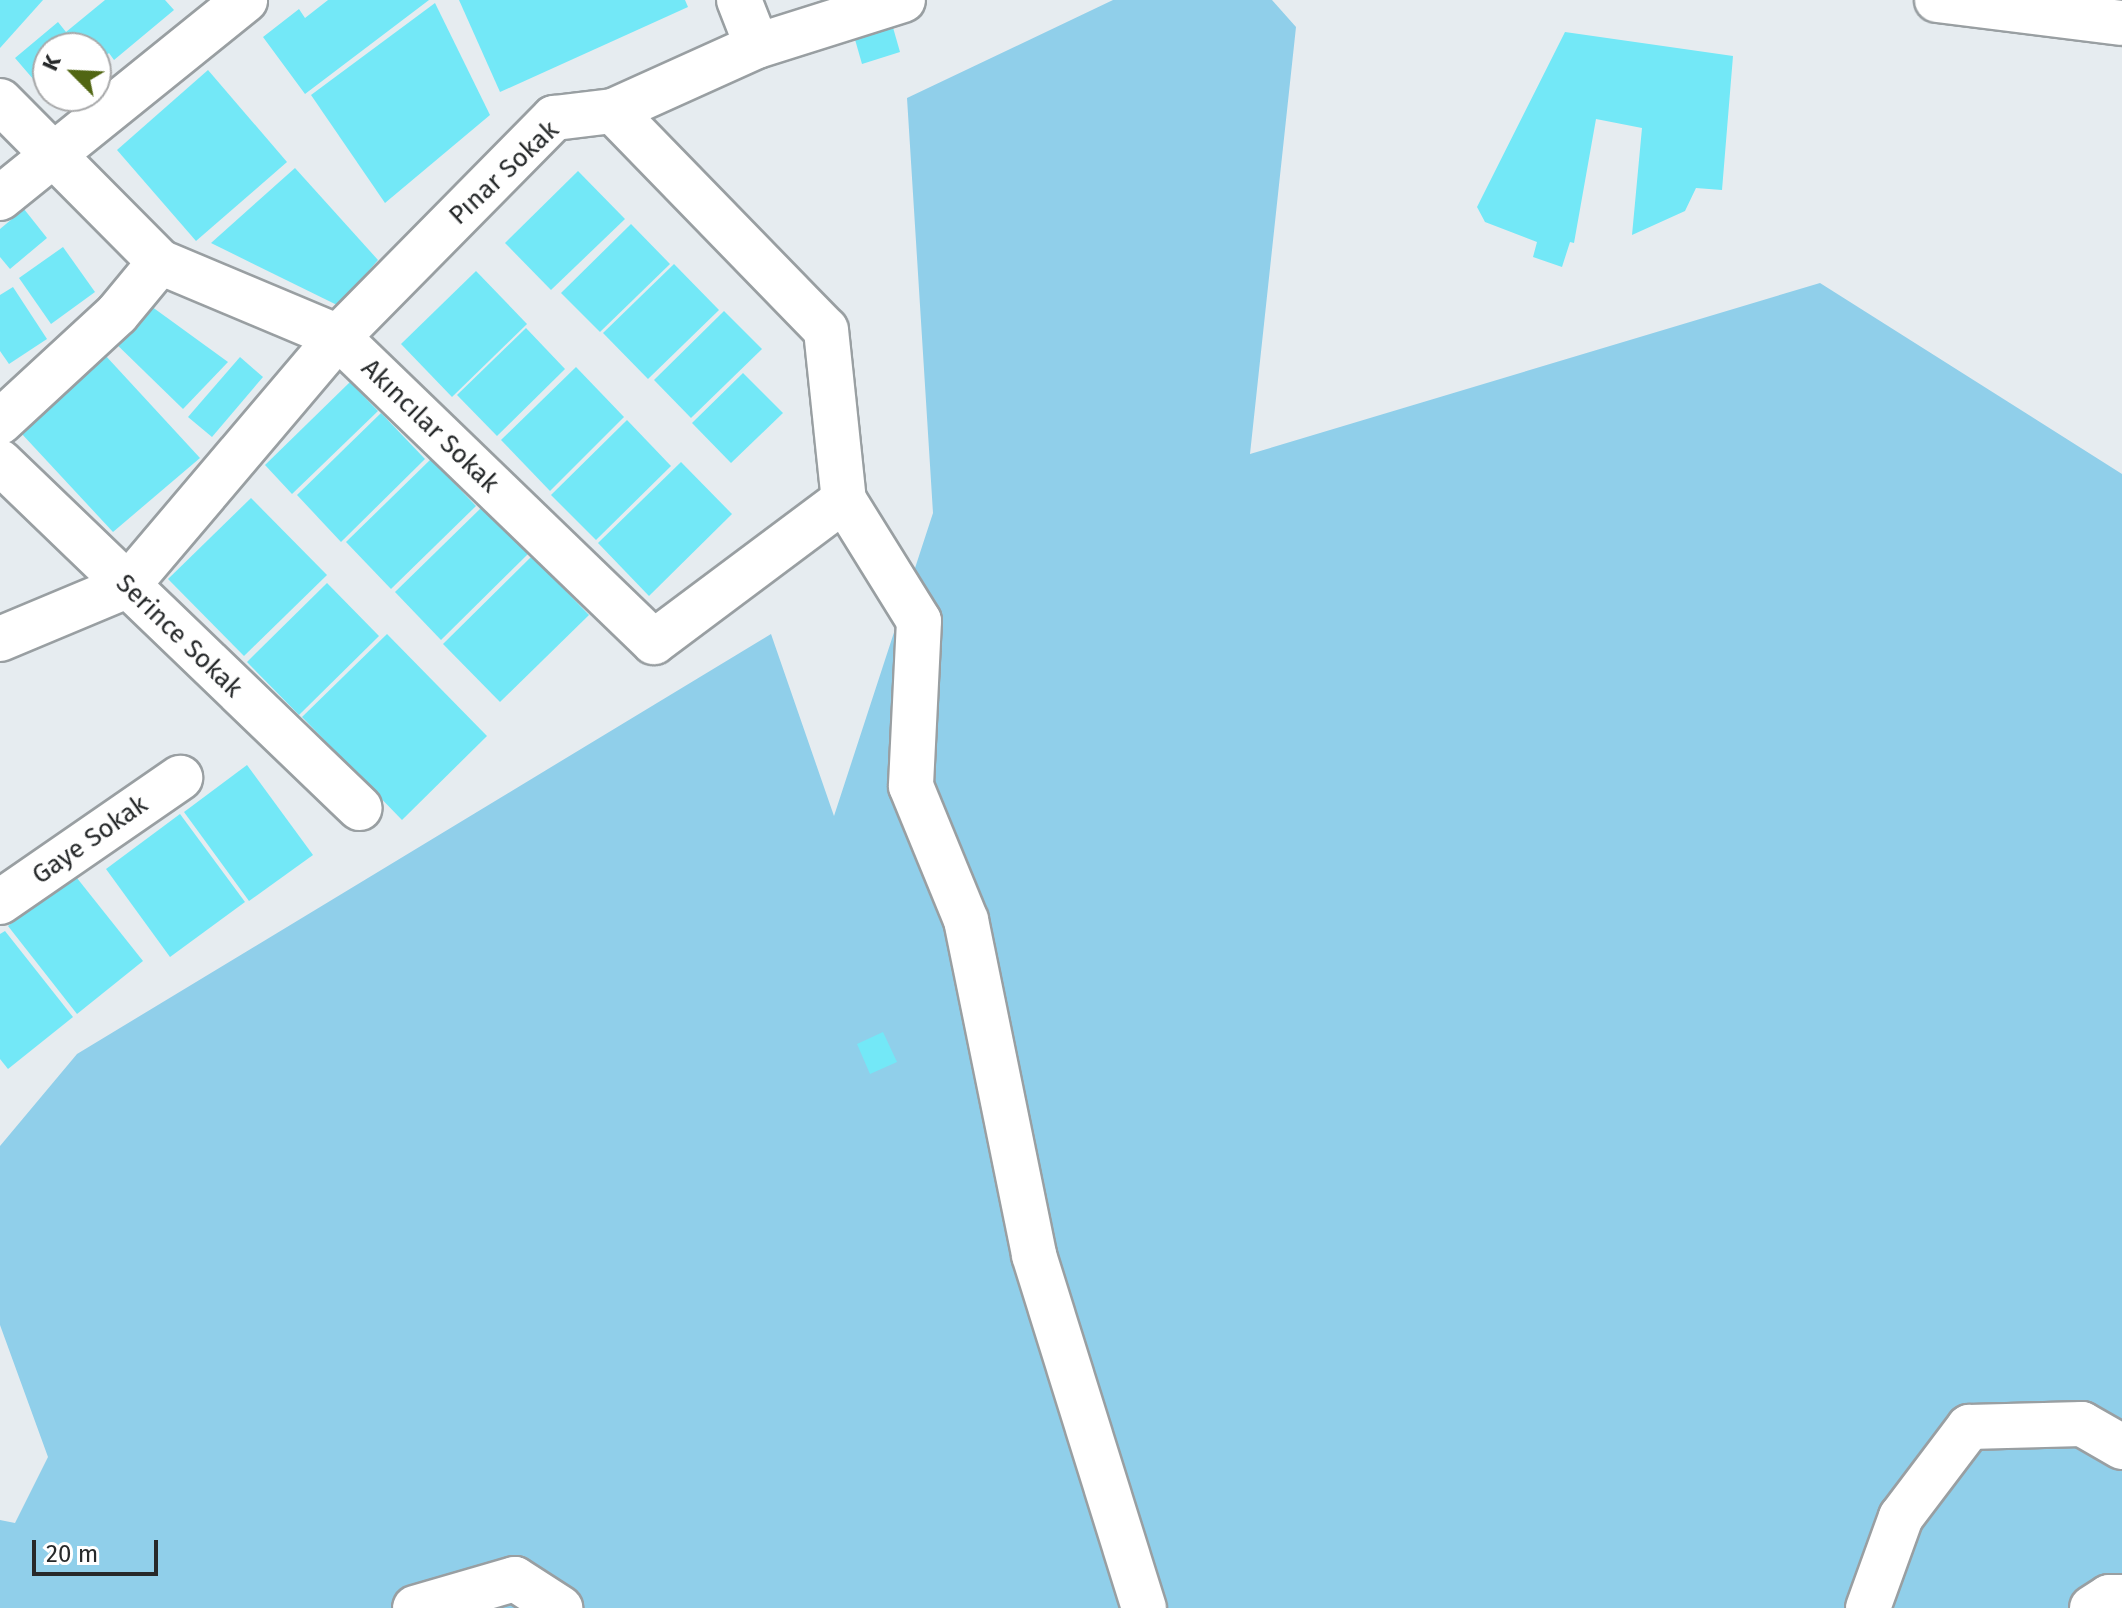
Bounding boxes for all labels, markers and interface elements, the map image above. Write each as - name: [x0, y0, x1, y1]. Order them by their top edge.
- north arrow: [32, 32, 112, 112]
- text: K: [36, 51, 67, 75]
- street label: Pınar Sokak: [443, 115, 565, 231]
- street label: Akıncılar Sokak: [355, 353, 505, 499]
- street label: Serince Sokak: [109, 568, 249, 704]
- street label: Gaye Sokak: [26, 789, 154, 891]
- scale bar: [36, 1524, 162, 1574]
- text: 20 m: [46, 1540, 98, 1568]

